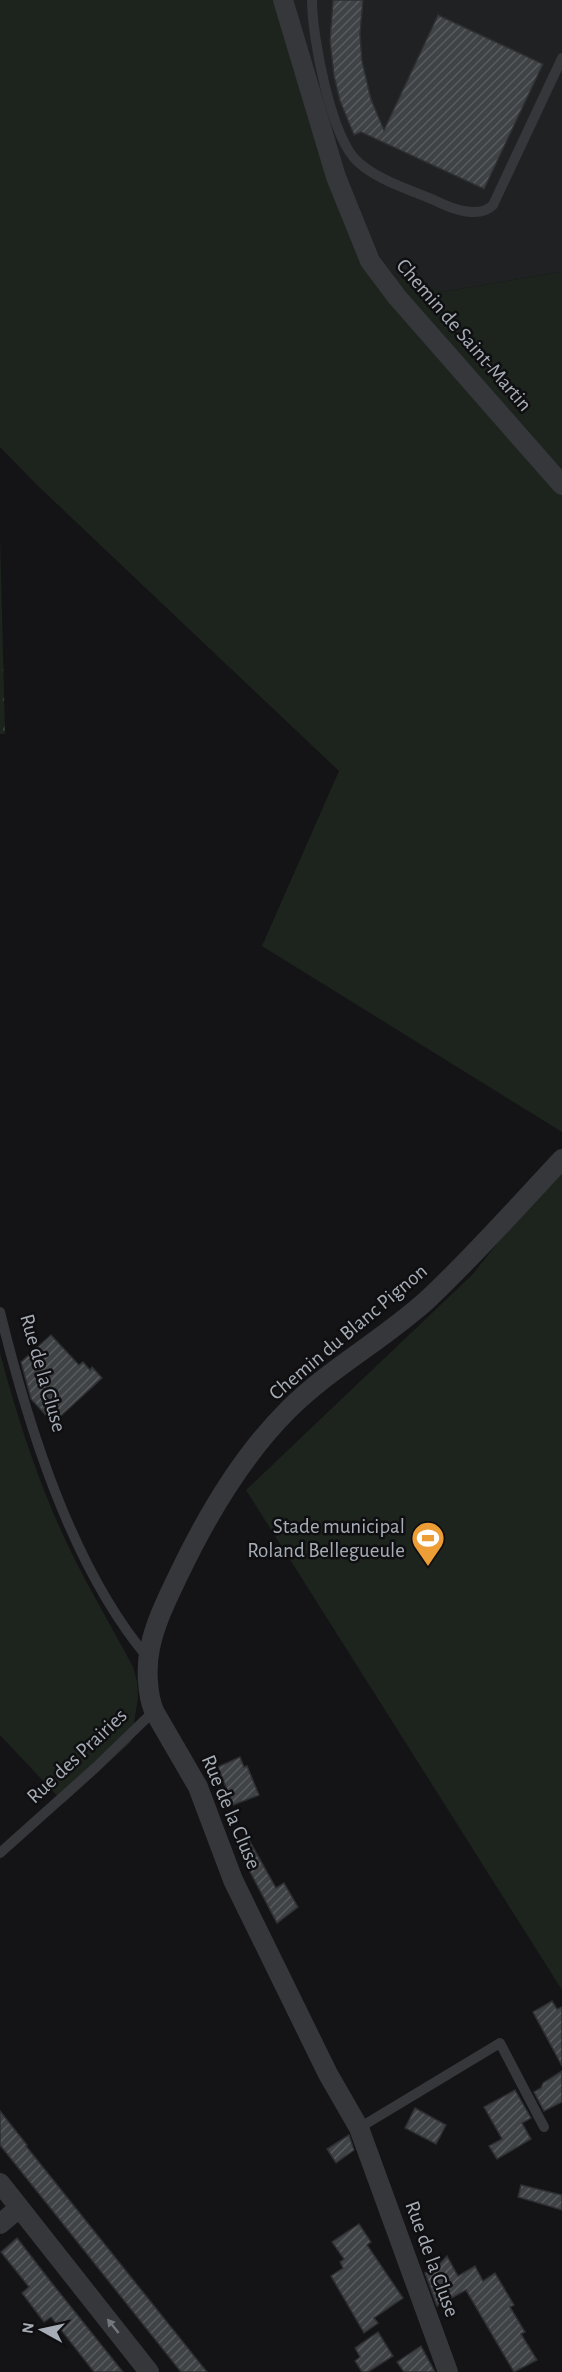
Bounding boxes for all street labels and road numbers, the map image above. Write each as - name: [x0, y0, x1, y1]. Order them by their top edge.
- street label: Chemin de Saint-Martin: [392, 255, 536, 415]
- street label: Chemin du Blanc Pignon: [265, 1260, 431, 1404]
- street label: Rue de la Cluse: [16, 1312, 70, 1434]
- street label: Rue des Prairies: [23, 1705, 131, 1807]
- street label: Rue de la Cluse: [198, 1752, 264, 1872]
- street label: Rue de la Cluse: [401, 2198, 463, 2320]

